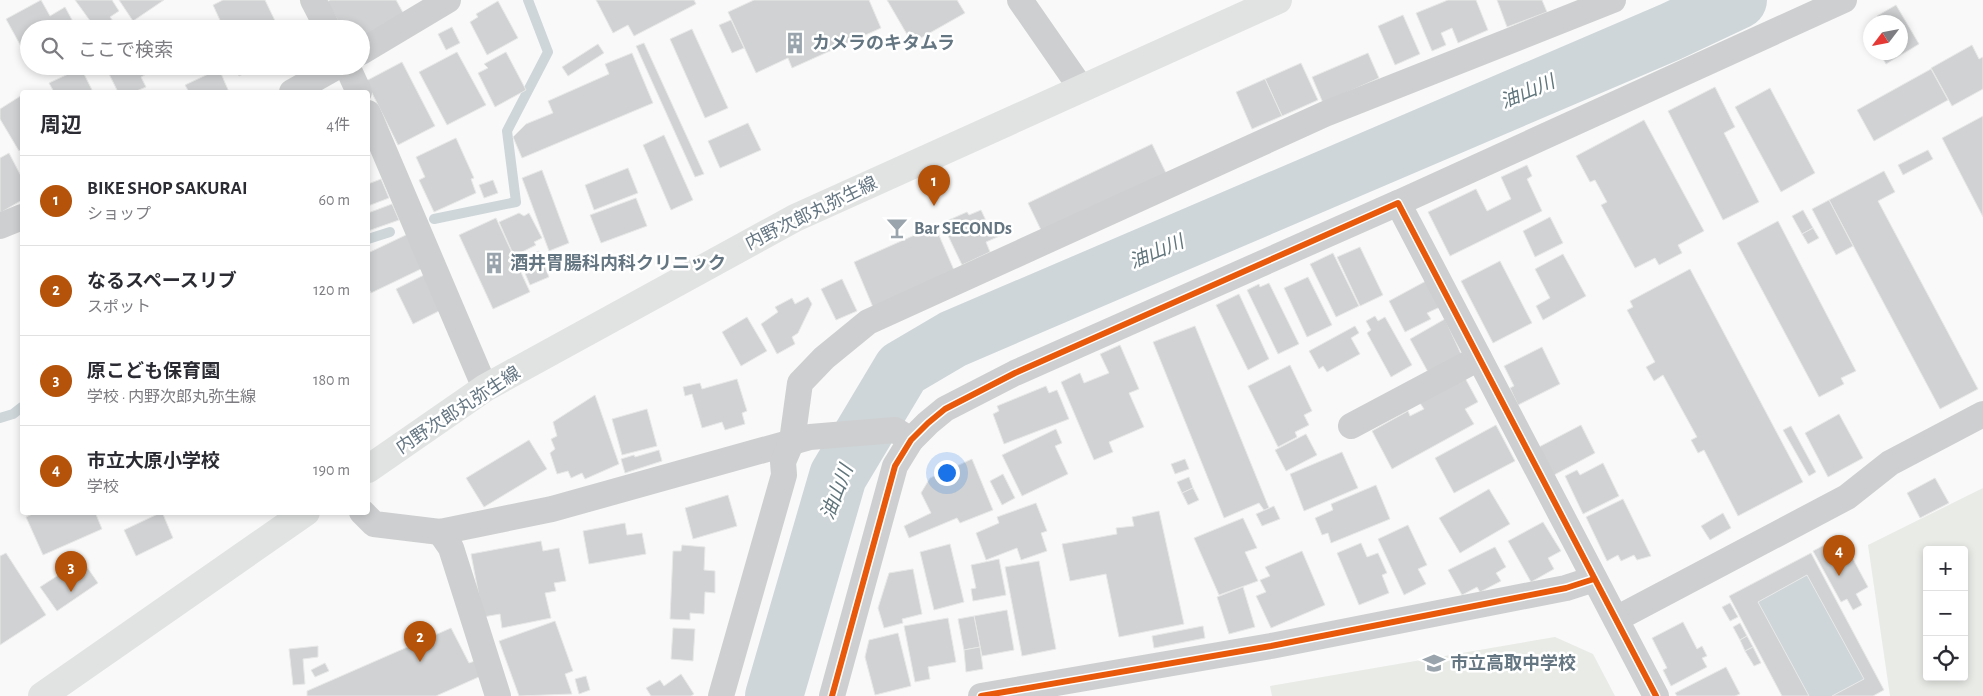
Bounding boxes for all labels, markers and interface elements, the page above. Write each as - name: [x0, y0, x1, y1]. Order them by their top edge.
- north arrow: [1863, 15, 1908, 60]
- search box: [20, 20, 370, 75]
- building icon: カメラのキタムラ: [782, 30, 808, 56]
- icon: search: [38, 34, 66, 62]
- place label: カメラのキタムラ: [812, 34, 955, 53]
- text: ここで検索: [78, 41, 173, 60]
- water label: 油山川: [1497, 71, 1559, 112]
- text: 周辺: [40, 115, 82, 136]
- text: 4件: [326, 117, 350, 133]
- pin: 1: [918, 165, 950, 206]
- street label: 内野次郎丸弥生線: [742, 172, 880, 254]
- text: BIKE SHOP SAKURAI: [87, 179, 248, 198]
- text: 1: [53, 192, 59, 208]
- text: 60 m: [319, 192, 350, 208]
- text: ショップ: [87, 206, 151, 222]
- bar icon: Bar SECONDs: [884, 215, 910, 241]
- place label: Bar SECONDs: [914, 220, 1012, 238]
- water label: 油山川: [1126, 231, 1188, 272]
- building icon: 酒井胃腸科内科クリニック: [481, 250, 507, 276]
- place label: 酒井胃腸科内科クリニック: [510, 253, 726, 273]
- text: なるスペースリブ: [87, 272, 237, 291]
- text: 2: [52, 282, 60, 298]
- text: 120 m: [313, 282, 350, 298]
- text: スポット: [87, 299, 151, 315]
- text: 原こども保育園: [87, 362, 220, 381]
- street label: 内野次郎丸弥生線: [392, 362, 524, 458]
- text: 3: [53, 372, 59, 388]
- text: 180 m: [313, 372, 350, 388]
- text: 学校 · 内野次郎丸弥生線: [87, 389, 256, 405]
- text: 市立大原小学校: [87, 452, 220, 471]
- water label: 油山川: [817, 460, 857, 523]
- your location: [934, 460, 960, 486]
- text: 4: [52, 462, 60, 478]
- text: 190 m: [313, 462, 350, 478]
- text: 学校: [87, 479, 119, 495]
- pin: 4: [1823, 535, 1855, 576]
- map controls: [1923, 546, 1968, 681]
- button: +: [1923, 546, 1968, 591]
- pin: 3: [55, 551, 87, 592]
- button: −: [1923, 591, 1968, 636]
- pin: 2: [404, 621, 436, 662]
- button: locate: [1923, 636, 1968, 681]
- school or university icon: 市立高取中学校: [1421, 650, 1447, 676]
- place label: 市立高取中学校: [1450, 653, 1576, 673]

